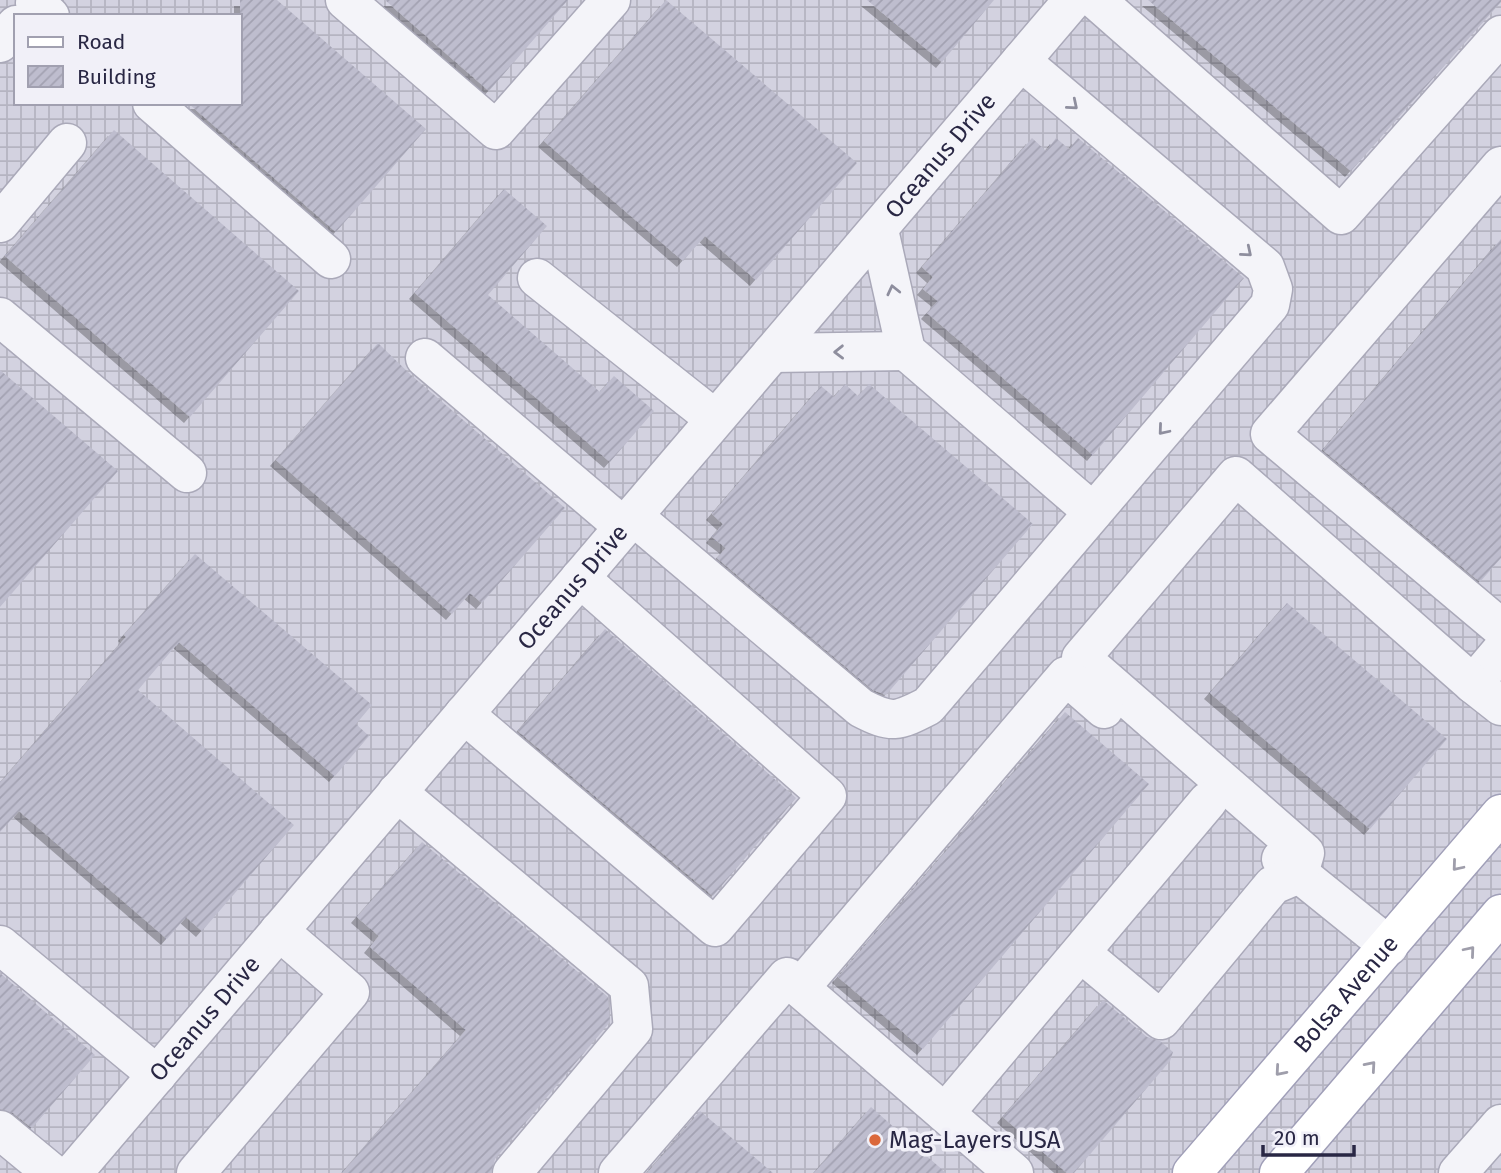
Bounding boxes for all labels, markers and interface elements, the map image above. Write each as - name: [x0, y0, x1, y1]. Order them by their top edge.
- legend: [14, 14, 242, 105]
- text: Road: [77, 29, 125, 55]
- text: Building: [77, 64, 156, 90]
- street label: Oceanus Drive: [879, 87, 1001, 224]
- one-way arrow: [1065, 97, 1078, 109]
- one-way arrow: [1238, 244, 1251, 256]
- one-way arrow: [886, 285, 901, 297]
- one-way arrow: [833, 344, 844, 360]
- one-way arrow: [1159, 421, 1171, 434]
- street label: Oceanus Drive: [511, 519, 634, 655]
- one-way arrow: [1453, 857, 1465, 870]
- street label: Bolsa Avenue: [1288, 930, 1404, 1059]
- one-way arrow: [1462, 946, 1474, 959]
- street label: Oceanus Drive: [144, 950, 266, 1087]
- one-way arrow: [1363, 1061, 1375, 1074]
- one-way arrow: [1276, 1063, 1288, 1076]
- scale bar: [1263, 1114, 1354, 1158]
- text: 20 m: [1274, 1125, 1320, 1151]
- place label: Mag-Layers USA: [889, 1126, 1061, 1154]
- marker: Mag-Layers USA: [867, 1132, 883, 1148]

